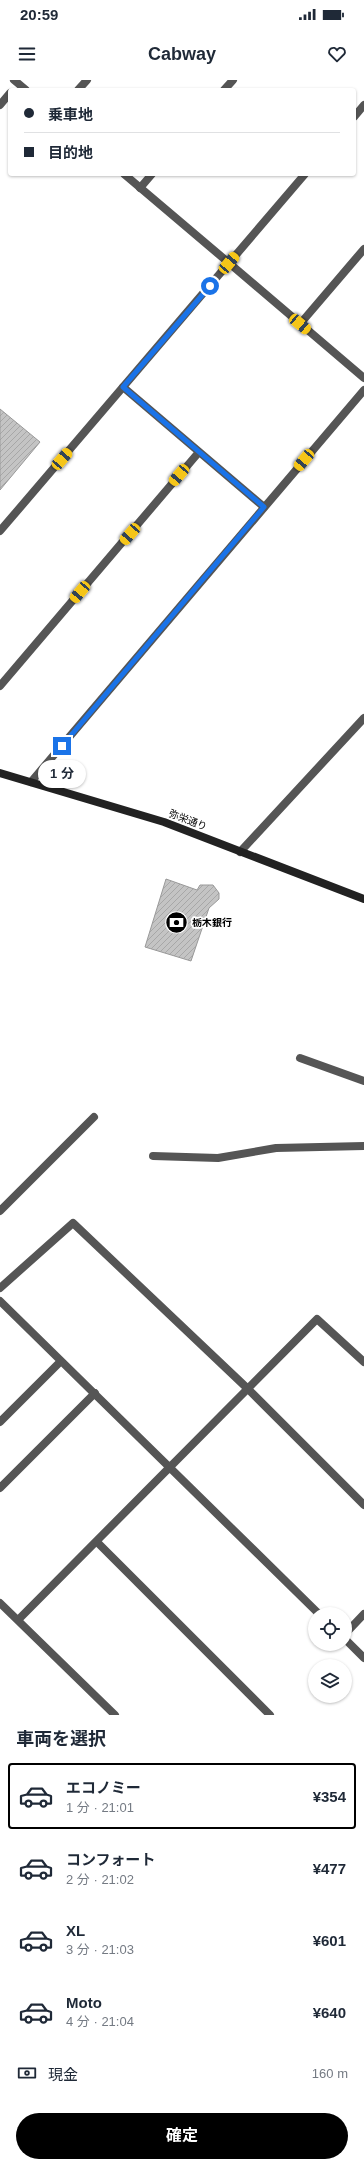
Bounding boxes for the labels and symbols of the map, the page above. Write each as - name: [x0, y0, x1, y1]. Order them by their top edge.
- car: [217, 250, 241, 276]
- route start: [201, 277, 219, 295]
- car: [287, 312, 313, 336]
- car: [50, 446, 74, 472]
- car: [292, 447, 316, 473]
- car: [167, 462, 191, 488]
- car: [118, 521, 142, 547]
- car: [68, 579, 92, 605]
- route end: [53, 737, 71, 755]
- callout: 1 分: [38, 760, 86, 788]
- street label: 弥栄通り: [167, 808, 209, 832]
- bank icon: 栃木銀行: [164, 909, 190, 935]
- place label: 栃木銀行: [192, 917, 232, 928]

